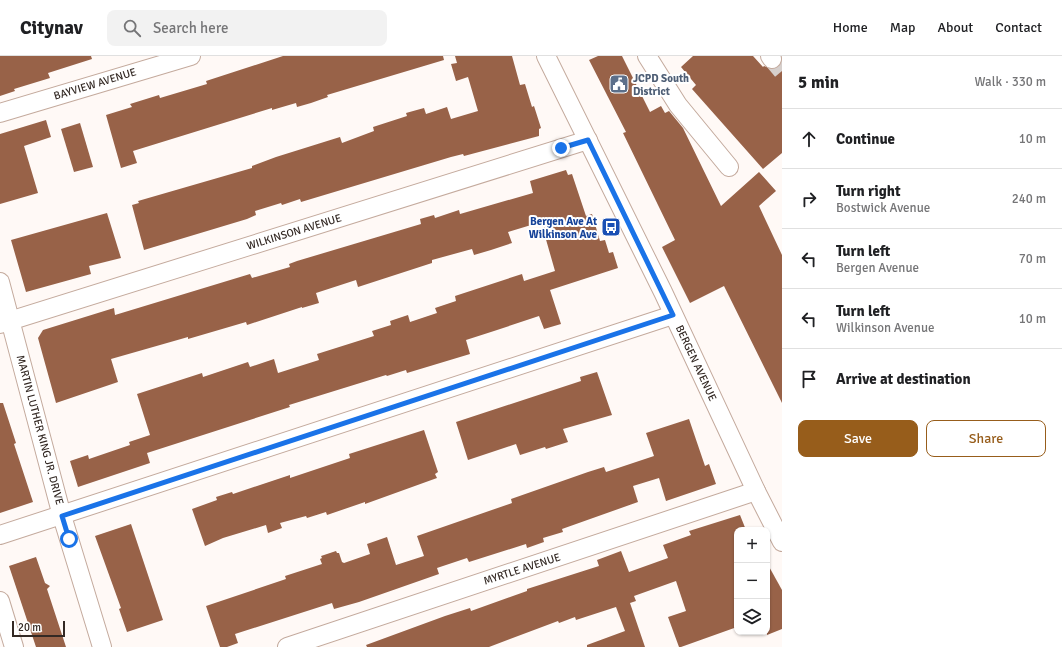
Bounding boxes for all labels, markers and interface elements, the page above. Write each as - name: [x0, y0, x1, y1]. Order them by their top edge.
- search box: [107, 10, 387, 46]
- text: Citynav: [20, 16, 83, 40]
- icon: search: [121, 17, 143, 39]
- text: Search here: [153, 19, 229, 37]
- text: Home: [833, 19, 868, 36]
- text: Map: [890, 19, 915, 36]
- text: About: [937, 19, 973, 36]
- text: Contact: [995, 19, 1042, 36]
- street label: BAYVIEW AVENUE: [52, 65, 138, 103]
- place label: JCPD South District: [633, 72, 689, 98]
- text: 5 min: [798, 72, 839, 93]
- public building icon: JCPD South District: [608, 73, 630, 95]
- text: Walk · 330 m: [975, 74, 1046, 90]
- icon: ahead: [798, 128, 820, 150]
- text: Continue: [836, 130, 895, 148]
- text: 10 m: [1019, 131, 1046, 147]
- route end: [552, 139, 570, 157]
- text: Turn right: [836, 182, 901, 200]
- icon: right: [798, 188, 820, 210]
- text: 240 m: [1012, 191, 1046, 207]
- text: Bostwick Avenue: [836, 200, 930, 216]
- street label: WILKINSON AVENUE: [245, 211, 343, 253]
- place label: Bergen Ave At Wilkinson Ave: [529, 215, 598, 241]
- bus stop icon: Bergen Ave At Wilkinson Ave: [600, 216, 622, 238]
- text: Turn left: [836, 242, 890, 260]
- icon: left: [798, 248, 820, 270]
- text: 70 m: [1019, 251, 1046, 267]
- text: Bergen Avenue: [836, 260, 919, 276]
- text: Turn left: [836, 302, 890, 320]
- icon: left: [798, 308, 820, 330]
- text: 10 m: [1019, 311, 1046, 327]
- text: Wilkinson Avenue: [836, 320, 935, 336]
- street label: BERGEN AVENUE: [673, 323, 719, 403]
- street label: MARTIN LUTHER KING JR. DRIVE: [14, 354, 66, 506]
- icon: arrive: [798, 368, 820, 390]
- text: Arrive at destination: [836, 370, 971, 388]
- button: Save: [798, 420, 918, 457]
- button: Share: [926, 420, 1046, 457]
- map controls: [734, 527, 770, 635]
- button: +: [734, 527, 770, 563]
- route start: [60, 530, 78, 548]
- street label: MYRTLE AVENUE: [482, 550, 562, 588]
- button: −: [734, 563, 770, 599]
- button: layers: [734, 599, 770, 635]
- scale bar: [12, 619, 65, 638]
- text: 20 m: [18, 621, 41, 634]

